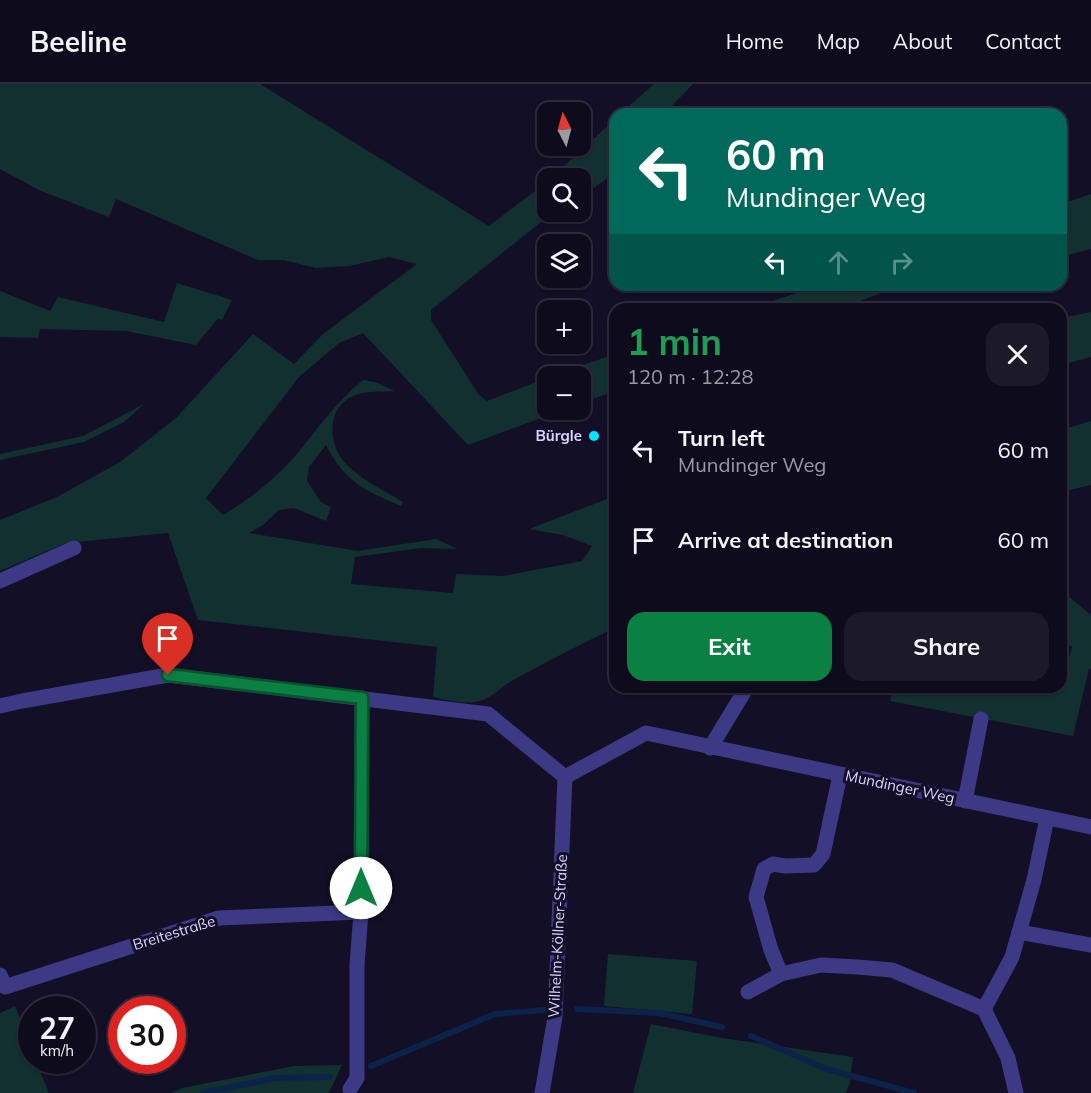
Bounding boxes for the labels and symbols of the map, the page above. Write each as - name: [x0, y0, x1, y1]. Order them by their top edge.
- north arrow: [537, 102, 591, 156]
- place label: Bürgle: [535, 426, 582, 445]
- marker: Bürgle: [587, 429, 601, 443]
- pin: [142, 613, 193, 675]
- street label: Mundinger Weg: [844, 766, 956, 807]
- street label: Wilhelm-Köllner-Straße: [544, 854, 571, 1018]
- position arrow: [329, 856, 393, 920]
- street label: Breitestraße: [130, 911, 217, 954]
- speed limit sign: 30: [108, 996, 186, 1074]

